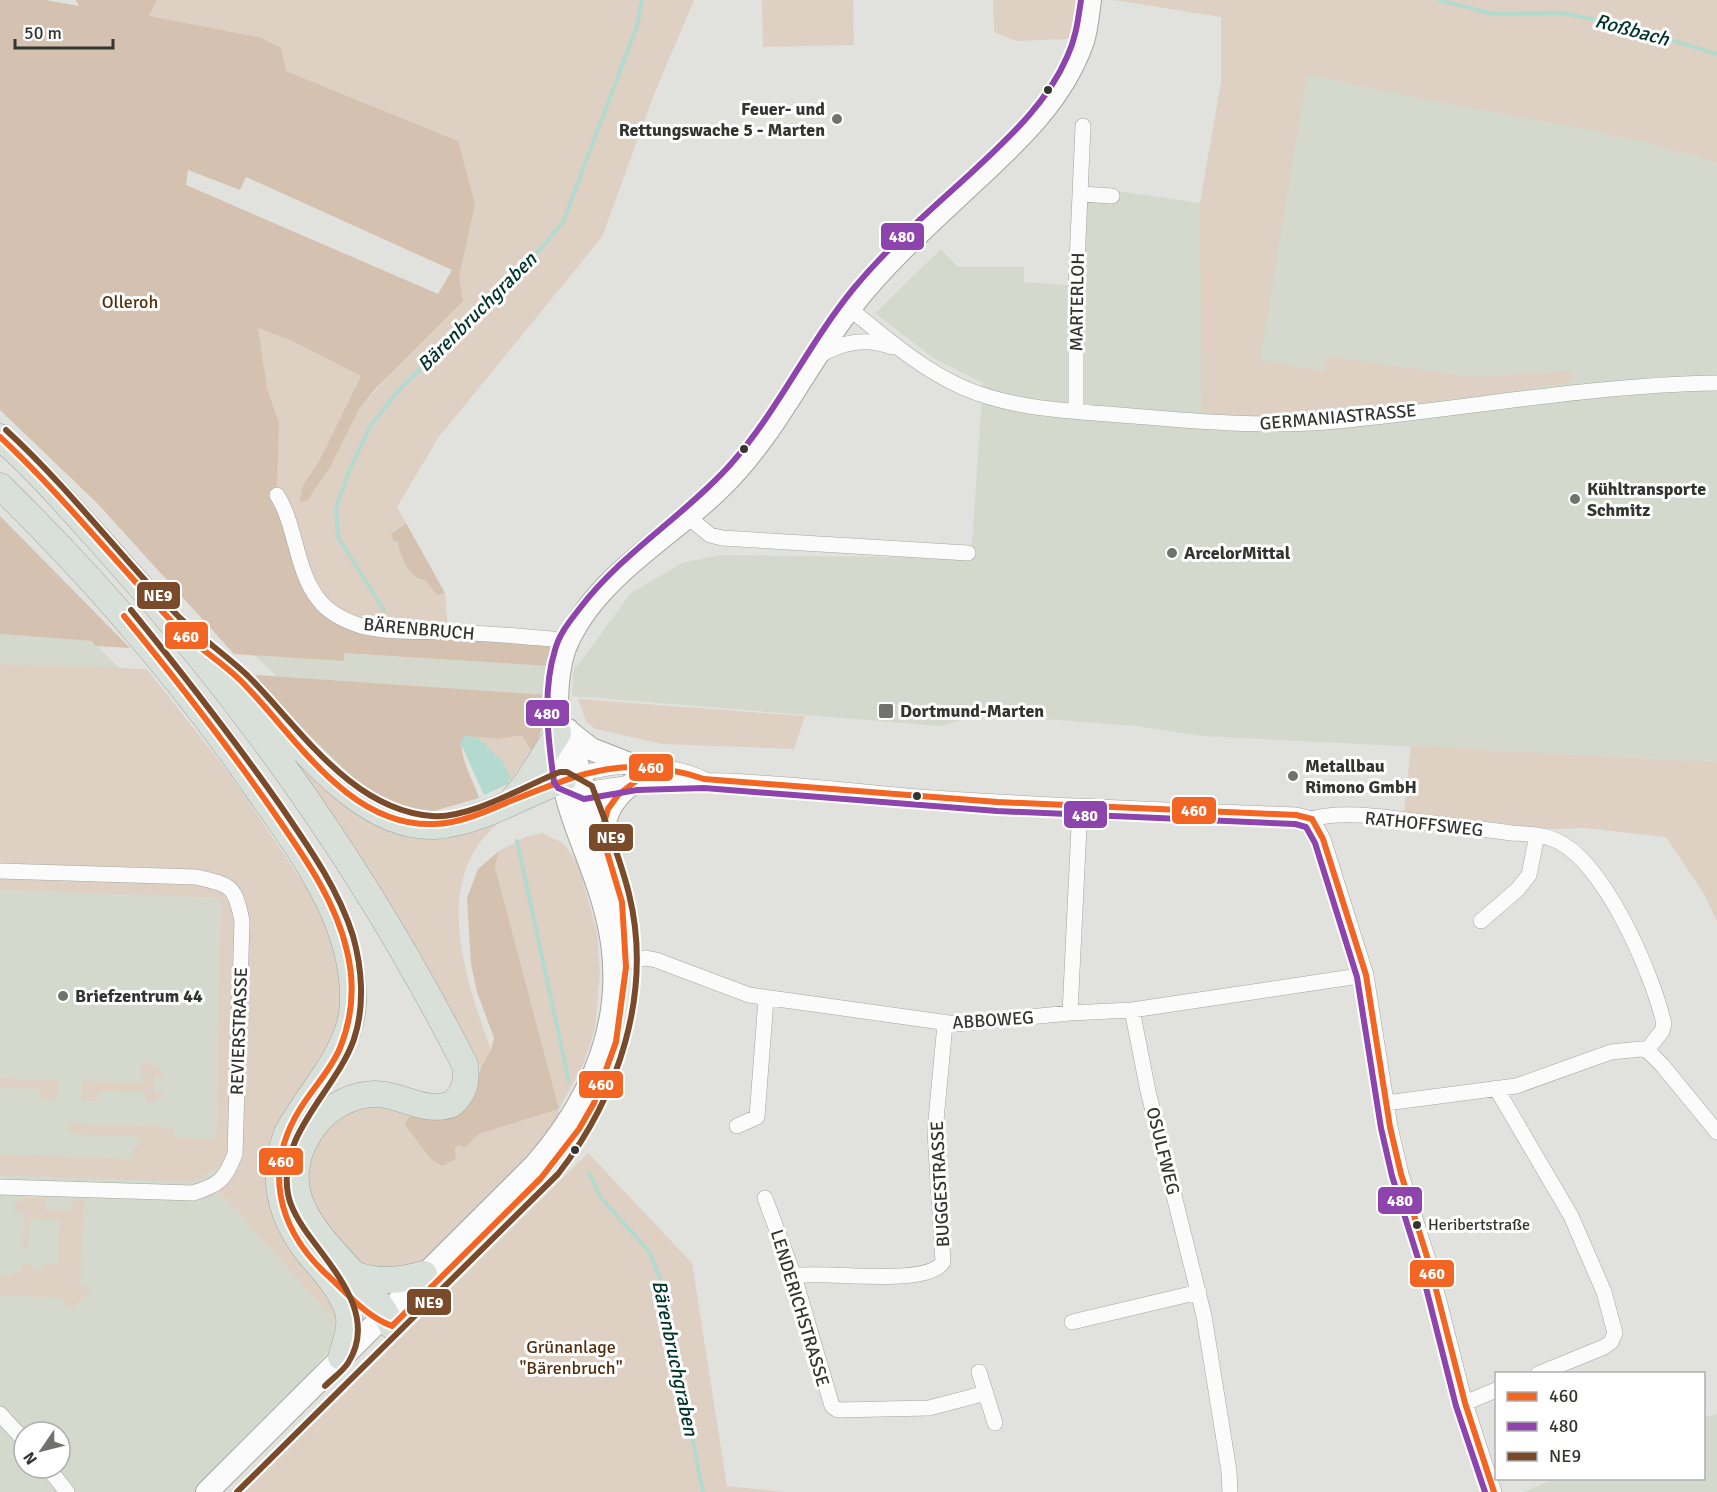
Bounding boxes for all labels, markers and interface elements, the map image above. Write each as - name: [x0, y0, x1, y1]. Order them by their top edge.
- water label: Roßbach: [1592, 8, 1673, 52]
- scale bar: [15, 12, 112, 50]
- text: 50 m: [24, 22, 62, 44]
- unlabelled marker: [1042, 84, 1054, 96]
- place label: Feuer- und Rettungswache 5 - Marten: [619, 98, 825, 141]
- marker: Feuer- und Rettungswache 5 - Marten: [830, 112, 844, 126]
- line badge: 480: [880, 222, 925, 251]
- text: 480: [889, 227, 915, 247]
- water label: Bärenbruchgraben: [412, 246, 543, 377]
- street label: MARTERLOH: [1065, 252, 1089, 352]
- park label: Olleroh: [102, 291, 158, 313]
- street label: GERMANIASTRASSE: [1259, 399, 1417, 435]
- unlabelled marker: [738, 443, 750, 455]
- place label: Kühltransporte Schmitz: [1587, 478, 1706, 521]
- marker: Kühltransporte Schmitz: [1568, 492, 1582, 506]
- place label: ArcelorMittal: [1184, 542, 1291, 564]
- marker: ArcelorMittal: [1165, 546, 1179, 560]
- line badge: NE9: [136, 581, 181, 610]
- text: NE9: [144, 586, 173, 606]
- street label: BÄRENBRUCH: [363, 613, 475, 645]
- line badge: 460: [164, 621, 209, 650]
- text: 460: [173, 627, 199, 647]
- line badge: 480: [525, 699, 570, 727]
- place label: Dortmund-Marten: [900, 700, 1044, 722]
- marker: Dortmund-Marten: [877, 702, 895, 720]
- text: 480: [534, 704, 560, 724]
- line badge: 460: [628, 753, 674, 782]
- place label: Metallbau Rimono GmbH: [1305, 755, 1417, 798]
- text: 460: [638, 758, 664, 778]
- marker: Metallbau Rimono GmbH: [1286, 769, 1300, 783]
- unlabelled marker: [911, 790, 923, 802]
- line badge: 460: [1171, 796, 1217, 825]
- line badge: 480: [1063, 800, 1108, 829]
- text: 460: [1181, 801, 1207, 821]
- text: 480: [1072, 806, 1098, 826]
- street label: RATHOFFSWEG: [1364, 807, 1484, 841]
- line badge: NE9: [588, 823, 634, 852]
- text: NE9: [597, 828, 626, 848]
- street label: REVIERSTRASSE: [226, 967, 252, 1095]
- place label: Briefzentrum 44: [75, 985, 203, 1007]
- marker: Briefzentrum 44: [56, 989, 70, 1003]
- street label: ABBOWEG: [952, 1006, 1034, 1034]
- line badge: 460: [578, 1070, 624, 1099]
- text: 460: [588, 1075, 614, 1095]
- street label: OSULFWEG: [1142, 1105, 1184, 1197]
- street label: BUGGESTRASSE: [926, 1120, 954, 1248]
- unlabelled marker: [569, 1144, 581, 1156]
- line badge: 460: [258, 1147, 304, 1176]
- text: 460: [268, 1152, 294, 1172]
- line badge: 480: [1377, 1186, 1423, 1215]
- text: 480: [1387, 1191, 1413, 1211]
- place label: Heribertstraße: [1428, 1215, 1530, 1235]
- marker: Heribertstraße: [1411, 1219, 1423, 1231]
- street label: LENDERICHSTRASSE: [766, 1227, 834, 1389]
- line badge: 460: [1409, 1259, 1455, 1288]
- text: 460: [1419, 1264, 1445, 1284]
- water label: Bärenbruchgraben: [646, 1278, 704, 1439]
- line badge: NE9: [406, 1288, 452, 1316]
- text: NE9: [415, 1293, 444, 1313]
- park label: Grünanlage "Bärenbruch": [519, 1336, 623, 1379]
- legend: [1495, 1372, 1705, 1480]
- text: 460: [1549, 1385, 1578, 1407]
- text: 480: [1549, 1415, 1578, 1437]
- north arrow: [12, 1420, 72, 1480]
- text: NE9: [1549, 1445, 1581, 1467]
- text: N: [19, 1448, 42, 1468]

